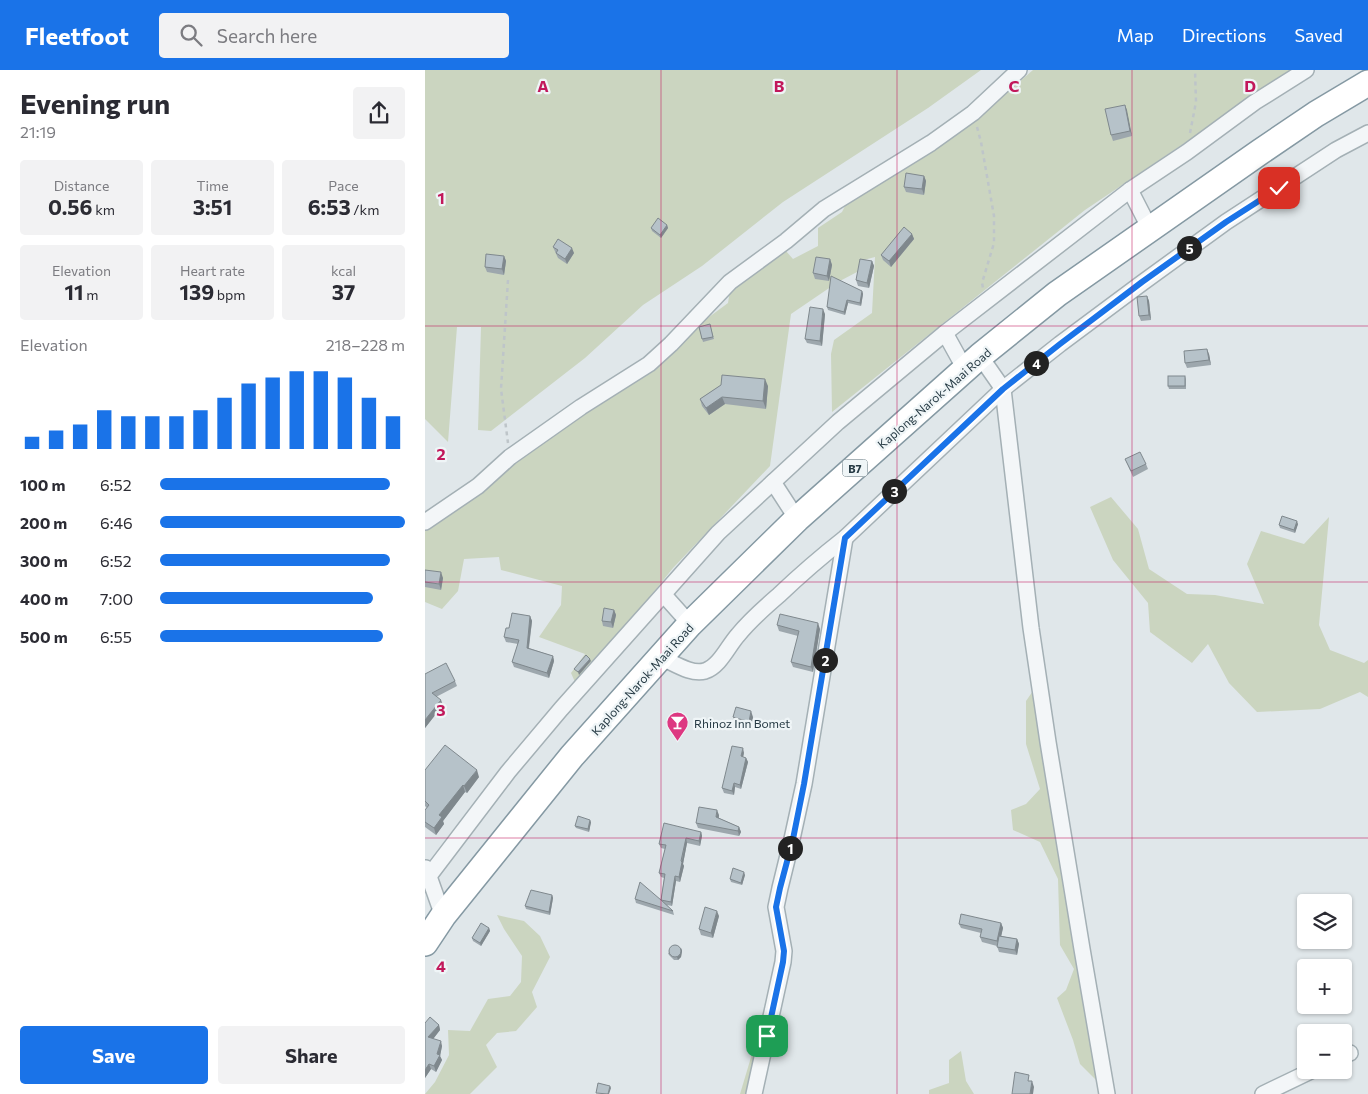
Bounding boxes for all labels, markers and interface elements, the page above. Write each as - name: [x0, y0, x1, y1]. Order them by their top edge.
- search box: [159, 13, 509, 58]
- text: Fleetfoot: [25, 21, 129, 50]
- icon: search: [177, 21, 205, 49]
- text: Search here: [217, 24, 317, 47]
- text: Map: [1117, 24, 1154, 46]
- text: Directions: [1182, 24, 1266, 46]
- text: Saved: [1294, 24, 1343, 46]
- text: A: [537, 76, 549, 95]
- text: B: [774, 76, 785, 95]
- text: C: [1009, 76, 1020, 95]
- text: D: [1244, 76, 1256, 95]
- text: Evening run: [20, 86, 170, 120]
- button: share: [353, 87, 405, 139]
- text: 21:19: [20, 122, 56, 141]
- pin: [1258, 167, 1300, 209]
- icon: check: [1265, 174, 1293, 202]
- text: Distance: [54, 177, 109, 194]
- text: Time: [196, 177, 229, 194]
- text: Pace: [328, 177, 359, 194]
- text: 1: [437, 188, 445, 207]
- text: 0.56: [48, 194, 92, 219]
- text: 3:51: [193, 194, 232, 219]
- text: 6:53: [308, 194, 351, 219]
- text: km: [92, 201, 115, 218]
- text: /km: [351, 201, 379, 218]
- pin: 5: [1177, 236, 1201, 260]
- text: 5: [1185, 240, 1194, 257]
- text: Elevation: [52, 262, 111, 279]
- text: Heart rate: [180, 262, 245, 279]
- text: kcal: [331, 262, 356, 279]
- text: 11: [65, 279, 84, 304]
- text: 139: [179, 279, 214, 304]
- text: 37: [332, 279, 355, 304]
- text: m: [84, 286, 98, 303]
- text: bpm: [214, 286, 246, 303]
- text: Elevation: [20, 335, 88, 354]
- text: 218–228 m: [326, 335, 405, 354]
- street label: Kaplong-Narok-Maai Road: [874, 345, 994, 451]
- pin: 4: [1023, 350, 1049, 376]
- text: 4: [1032, 355, 1041, 372]
- text: 2: [436, 444, 446, 463]
- road number: B7: [843, 459, 867, 476]
- text: 100 m: [20, 475, 66, 494]
- text: 6:52: [100, 475, 132, 494]
- pin: 3: [881, 478, 907, 504]
- text: 3: [890, 483, 899, 500]
- text: 200 m: [20, 513, 67, 532]
- text: 6:46: [100, 513, 133, 532]
- text: 300 m: [20, 551, 68, 570]
- text: 6:52: [100, 551, 132, 570]
- text: 400 m: [20, 589, 68, 608]
- text: 7:00: [100, 589, 133, 608]
- street label: Kaplong-Narok-Maai Road: [588, 620, 696, 738]
- text: 500 m: [20, 627, 68, 646]
- text: 6:55: [100, 627, 132, 646]
- pin: 2: [813, 648, 837, 672]
- text: 2: [822, 652, 829, 669]
- text: 3: [436, 700, 446, 719]
- bar icon: Rhinoz Inn Bomet: [666, 711, 690, 742]
- place label: Rhinoz Inn Bomet: [694, 716, 790, 730]
- pin: 1: [777, 836, 803, 860]
- text: 1: [787, 840, 794, 857]
- map controls: [1297, 894, 1352, 1079]
- button: layers: [1297, 894, 1352, 949]
- text: 4: [436, 956, 446, 975]
- button: +: [1297, 959, 1352, 1014]
- pin: [746, 1015, 788, 1057]
- icon: arrive: [753, 1022, 781, 1050]
- button: −: [1297, 1024, 1352, 1079]
- button: Save: [20, 1026, 208, 1084]
- button: Share: [218, 1026, 405, 1084]

